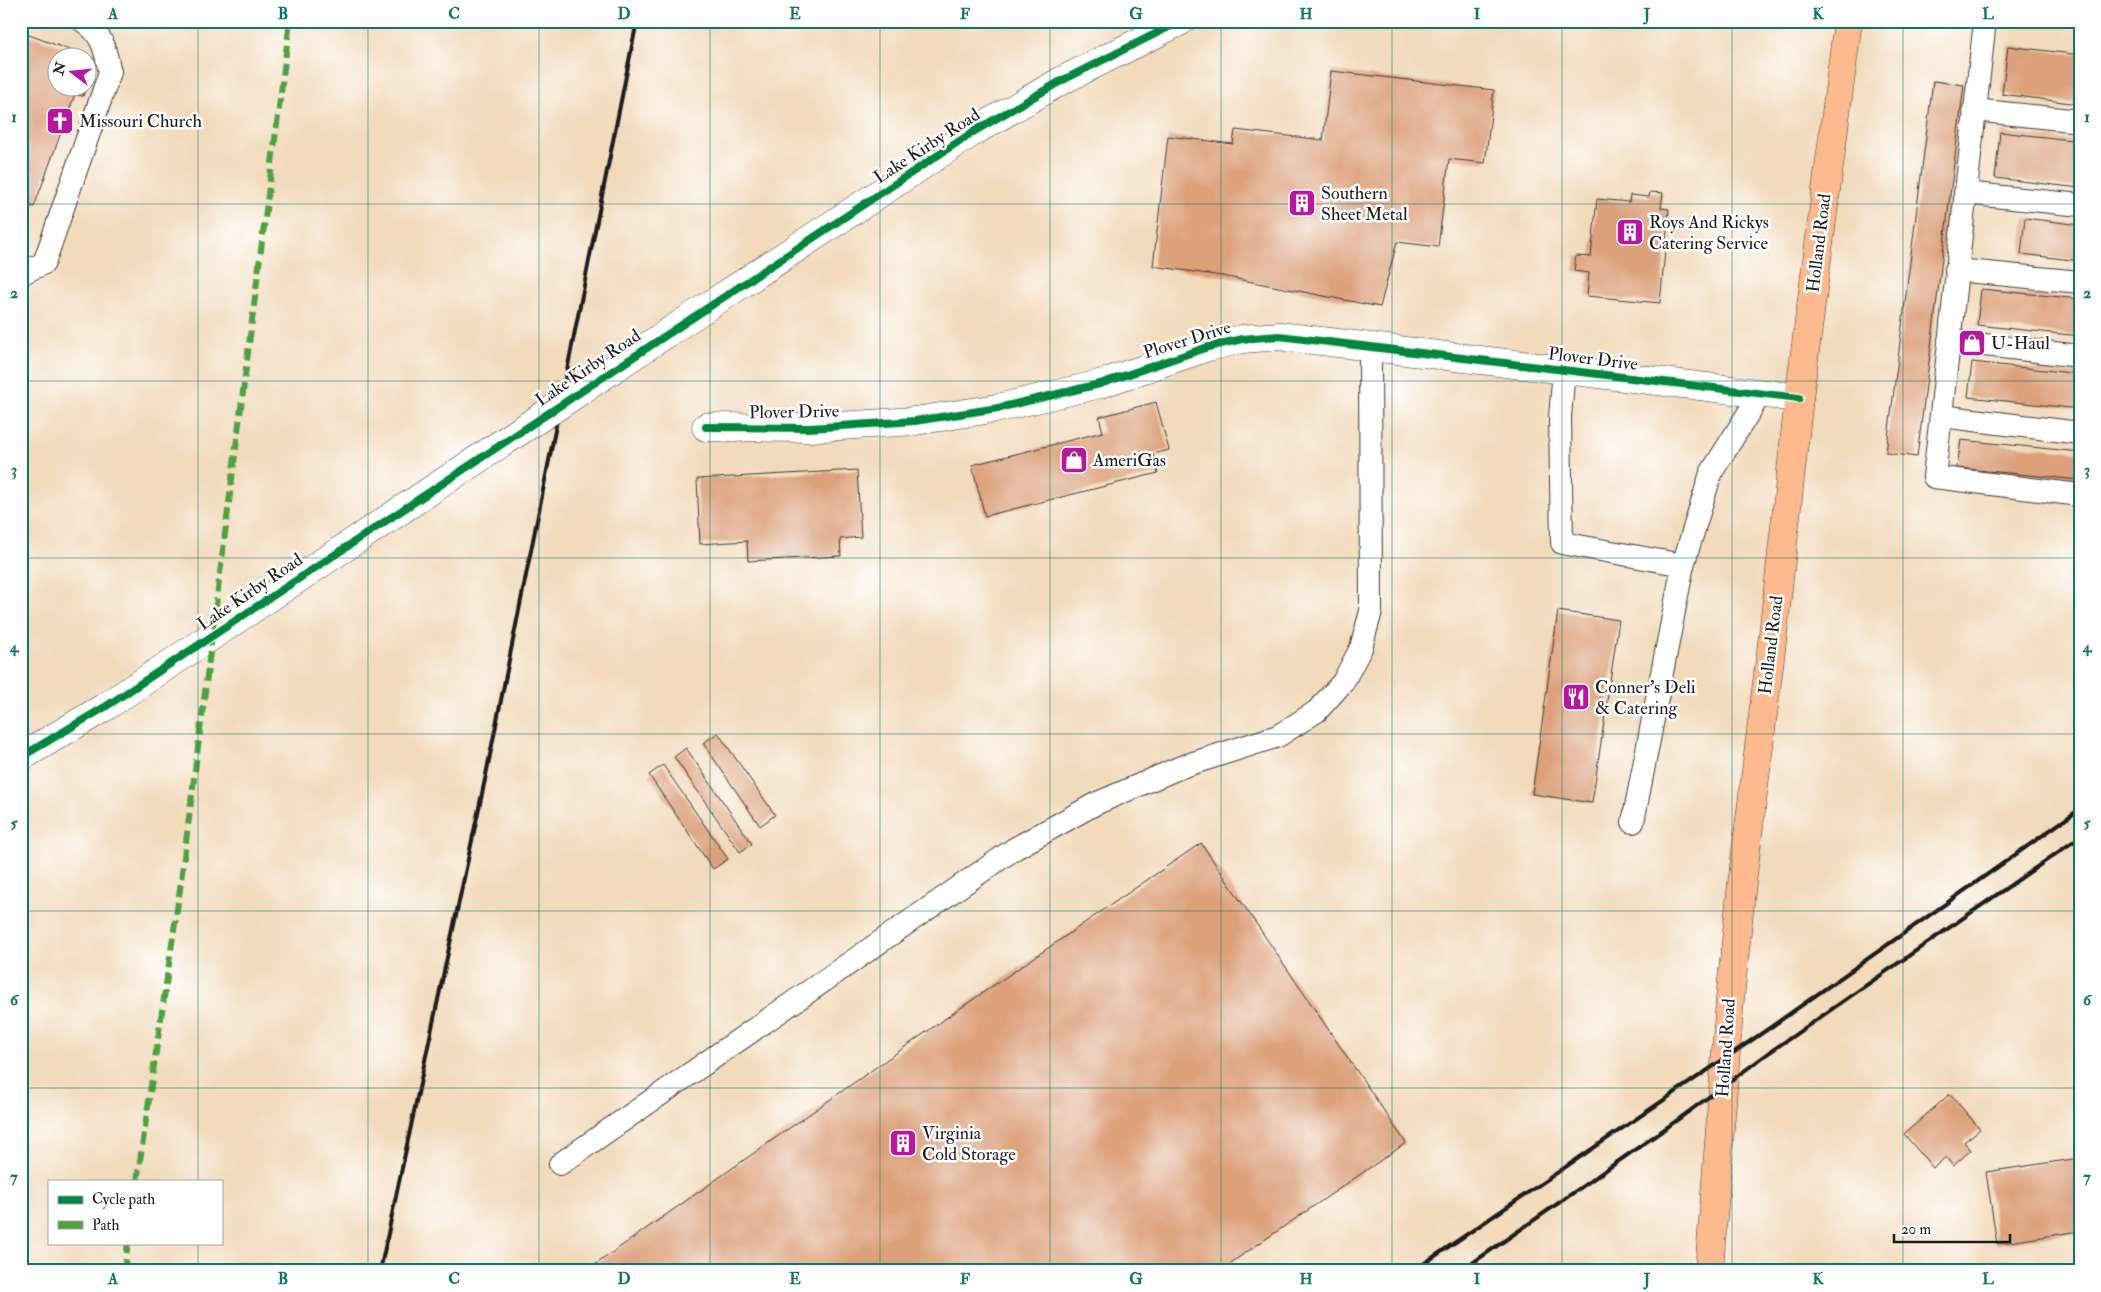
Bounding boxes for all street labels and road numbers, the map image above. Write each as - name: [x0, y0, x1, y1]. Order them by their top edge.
- street label: Lake Kirby Road: [869, 103, 985, 189]
- street label: Holland Road: [1802, 192, 1836, 294]
- street label: Plover Drive: [1140, 316, 1234, 364]
- street label: Lake Kirby Road: [531, 324, 645, 412]
- street label: Plover Drive: [1547, 342, 1640, 376]
- street label: Plover Drive: [749, 400, 840, 424]
- street label: Lake Kirby Road: [193, 548, 307, 636]
- street label: Holland Road: [1754, 594, 1788, 696]
- street label: Holland Road: [1711, 998, 1741, 1098]

